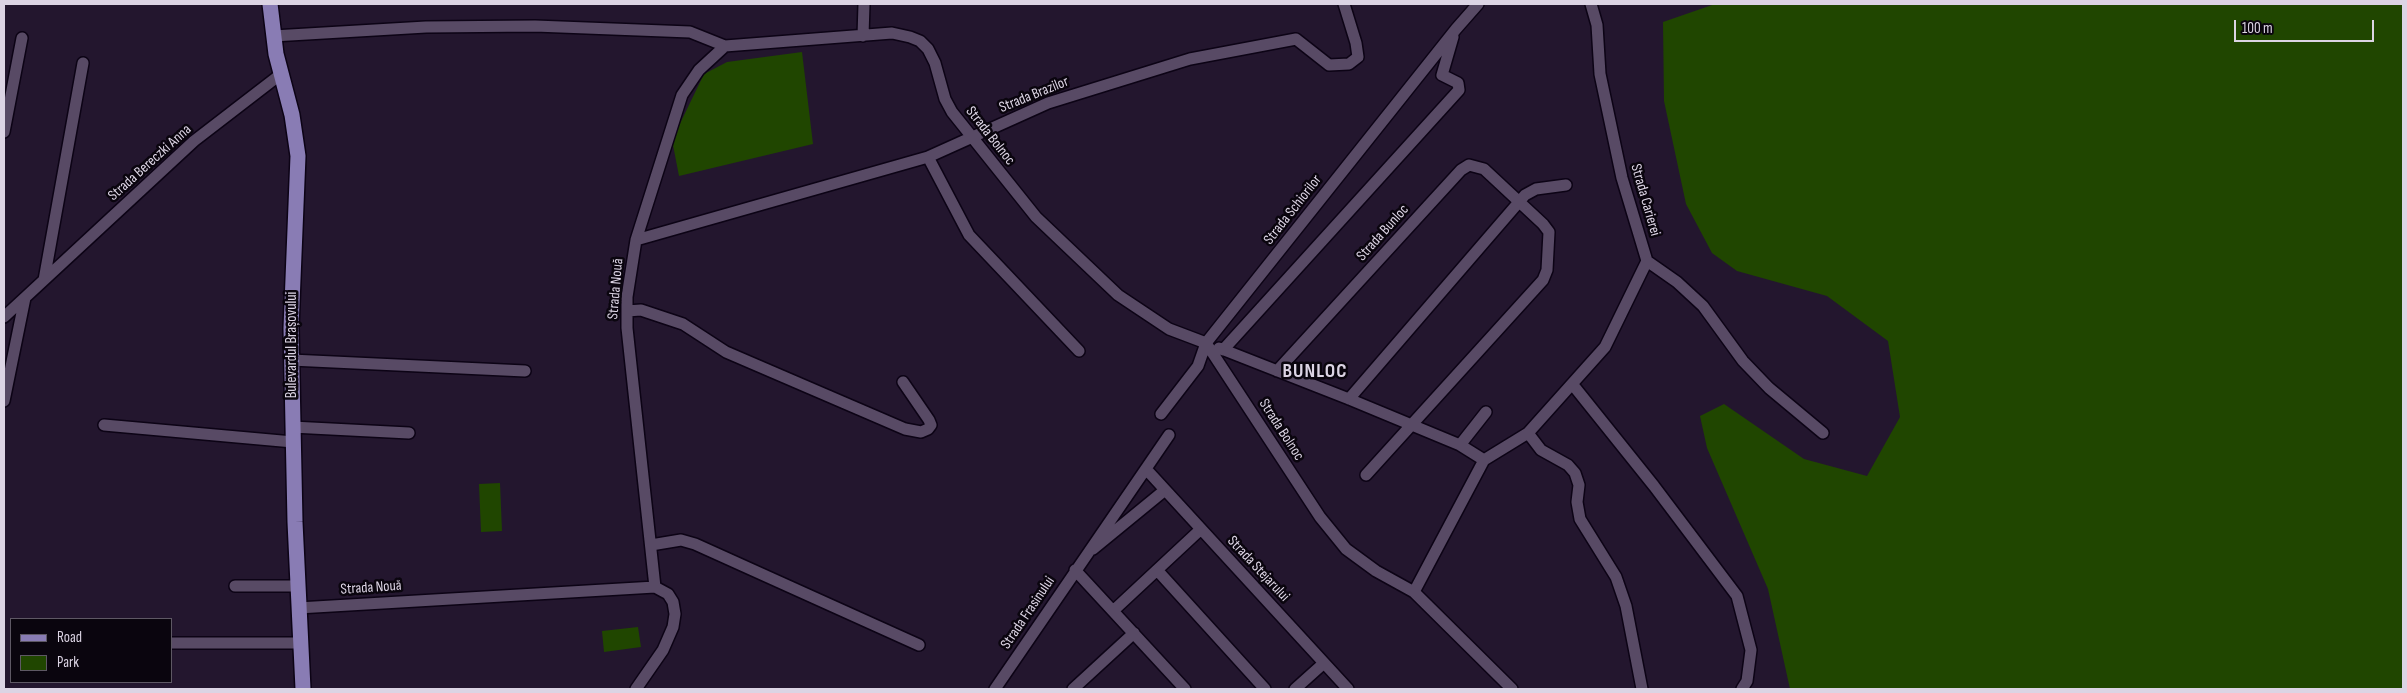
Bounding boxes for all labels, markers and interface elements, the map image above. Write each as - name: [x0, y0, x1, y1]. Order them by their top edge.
- scale bar: [2237, 10, 2377, 42]
- text: 100 m: [2242, 19, 2273, 38]
- street label: Strada Brazilor: [997, 73, 1071, 117]
- street label: Strada Bolnoc: [961, 103, 1019, 169]
- street label: Strada Bereczki Anna: [105, 121, 195, 205]
- street label: Strada Carierei: [1626, 162, 1664, 238]
- street label: Strada Schiorilor: [1260, 172, 1326, 248]
- street label: Strada Bunloc: [1353, 201, 1413, 265]
- street label: Strada Nouă: [604, 258, 628, 320]
- street label: Bulevardul Brașovului: [283, 292, 301, 398]
- district label: BUNLOC: [1282, 360, 1348, 384]
- street label: Strada Bolnoc: [1255, 396, 1307, 464]
- street label: Strada Stejarului: [1223, 532, 1293, 606]
- street label: Strada Frasinului: [997, 573, 1059, 653]
- street label: Strada Nouă: [340, 577, 402, 599]
- legend: [10, 618, 172, 683]
- text: Road: [57, 628, 82, 647]
- text: Park: [57, 653, 79, 672]

